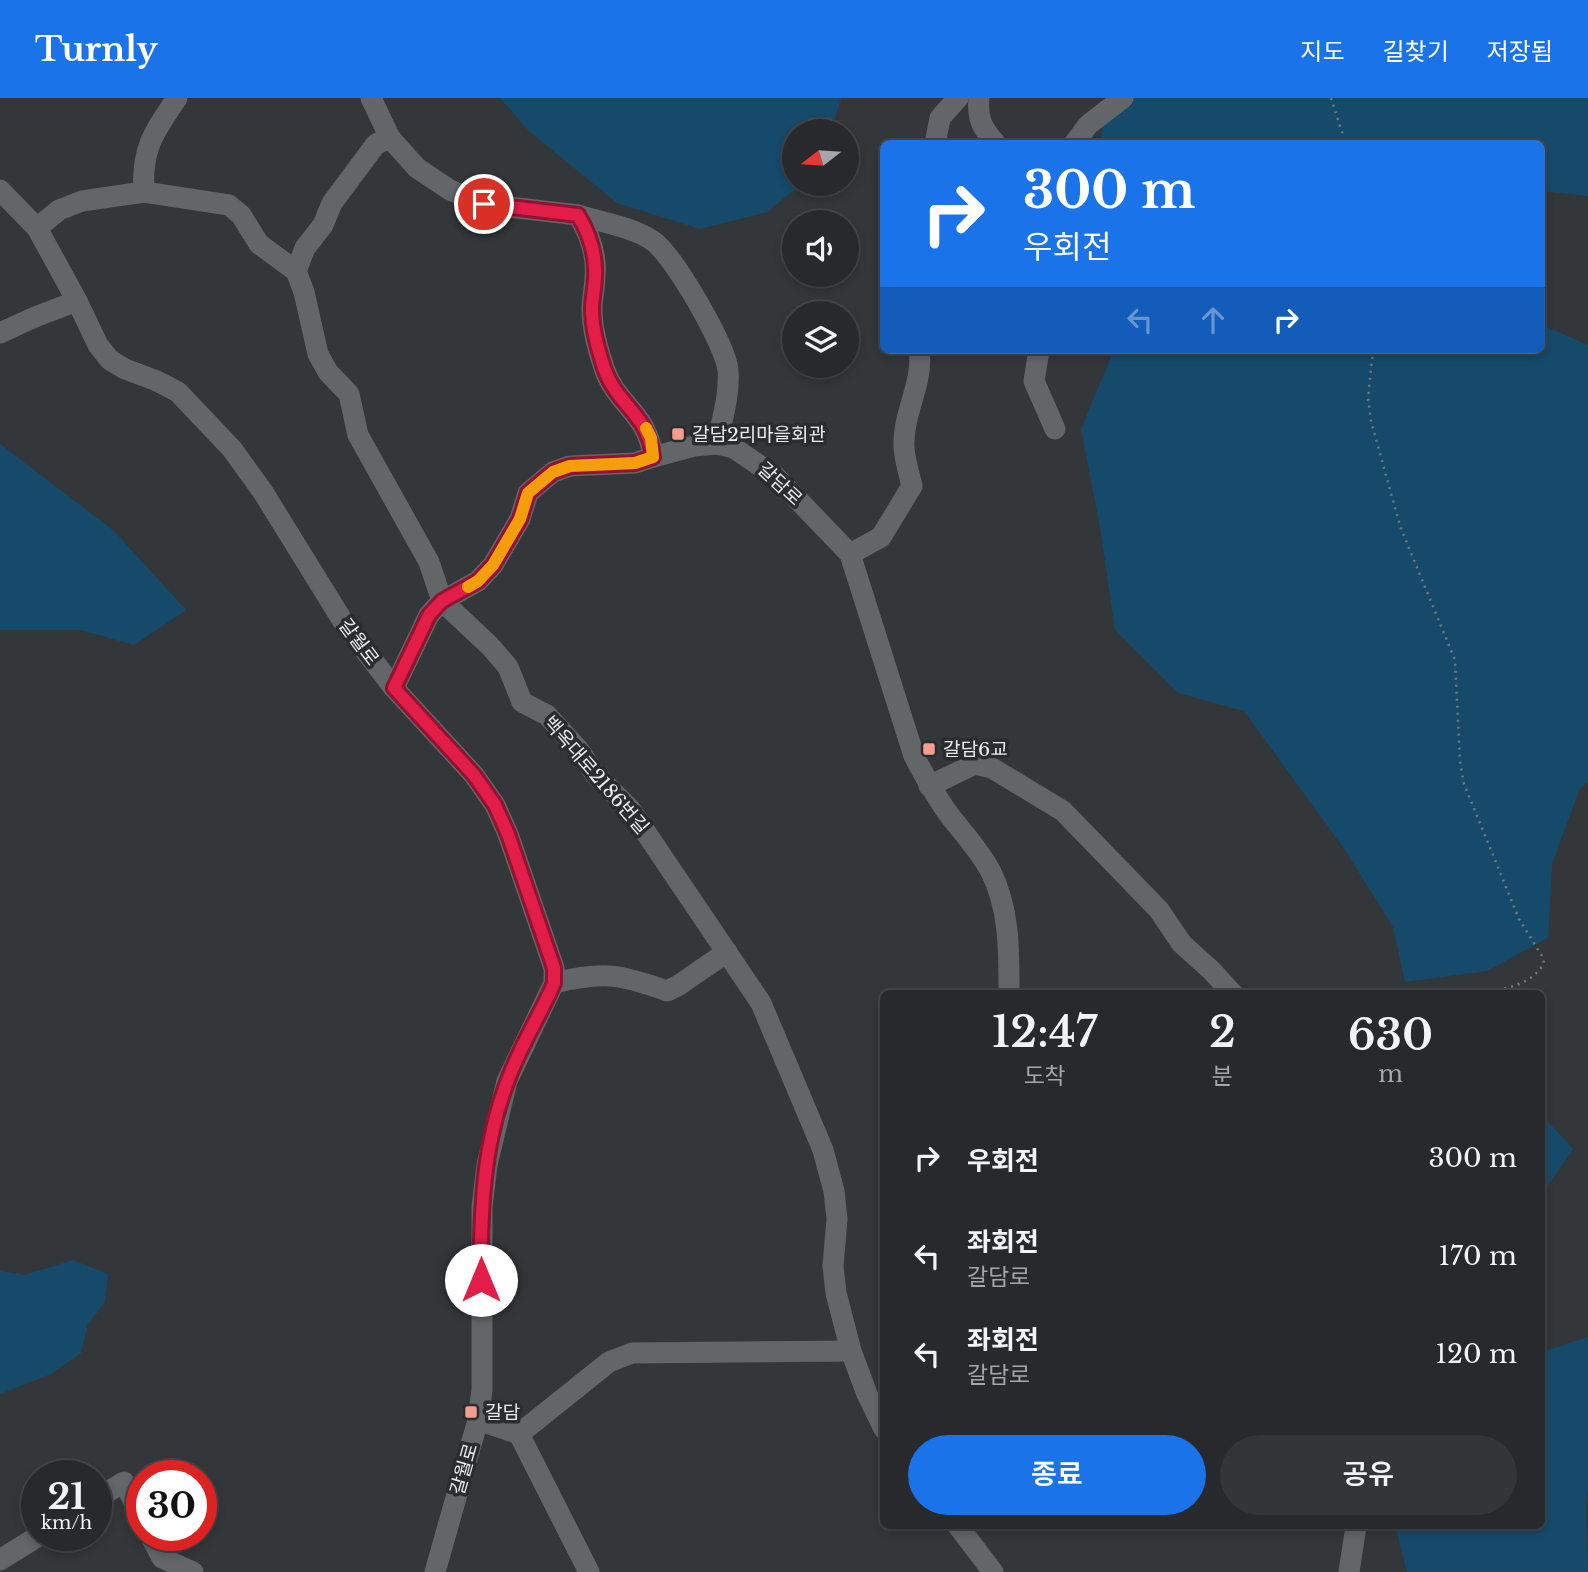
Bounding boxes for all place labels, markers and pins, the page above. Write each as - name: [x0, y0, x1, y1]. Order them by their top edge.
- pin: [454, 174, 514, 234]
- place label: 갈담2리마을회관: [692, 423, 826, 446]
- marker: 갈담2리마을회관: [670, 426, 686, 442]
- place label: 갈담6교: [943, 738, 1008, 761]
- marker: 갈담6교: [921, 741, 937, 757]
- place label: 갈담: [485, 1401, 520, 1424]
- marker: 갈담: [463, 1404, 479, 1420]

